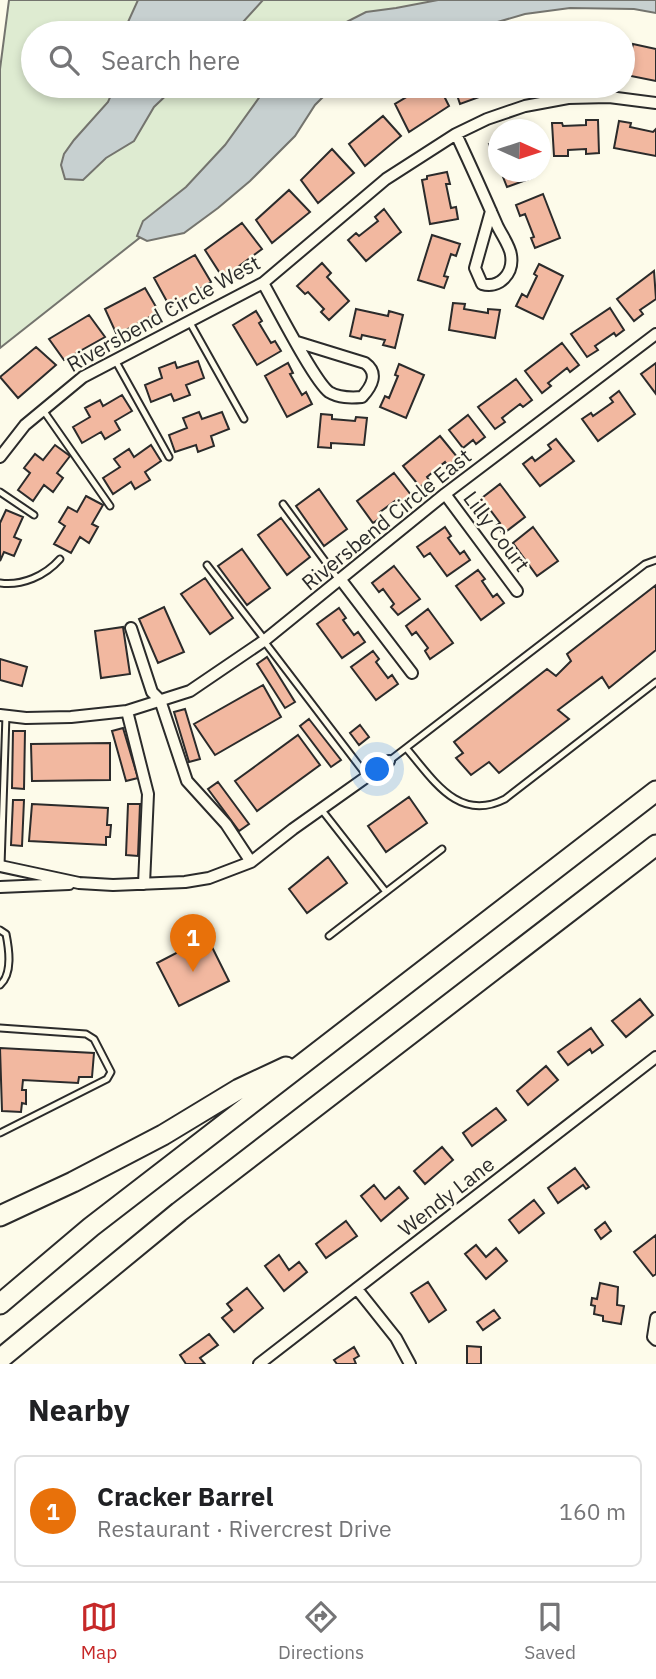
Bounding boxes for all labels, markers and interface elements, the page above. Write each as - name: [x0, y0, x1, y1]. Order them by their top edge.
- search box: [21, 21, 635, 98]
- icon: search: [45, 41, 83, 79]
- text: Search here: [101, 43, 240, 77]
- north arrow: [488, 119, 551, 182]
- street label: Riversbend Circle West: [61, 248, 265, 378]
- street label: Riversbend Circle East: [295, 442, 477, 596]
- street label: Lilly Court: [457, 485, 537, 577]
- your location: [360, 752, 394, 786]
- pin: 1: [170, 914, 216, 972]
- street label: Wendy Lane: [392, 1150, 500, 1242]
- text: Nearby: [28, 1390, 130, 1429]
- text: Cracker Barrel: [97, 1479, 273, 1513]
- text: 1: [46, 1496, 60, 1526]
- text: 160 m: [559, 1496, 626, 1526]
- text: Restaurant · Rivercrest Drive: [97, 1513, 392, 1543]
- tab: Map: [80, 1598, 118, 1664]
- tab: Directions: [278, 1598, 364, 1664]
- tab: Saved: [524, 1598, 576, 1664]

